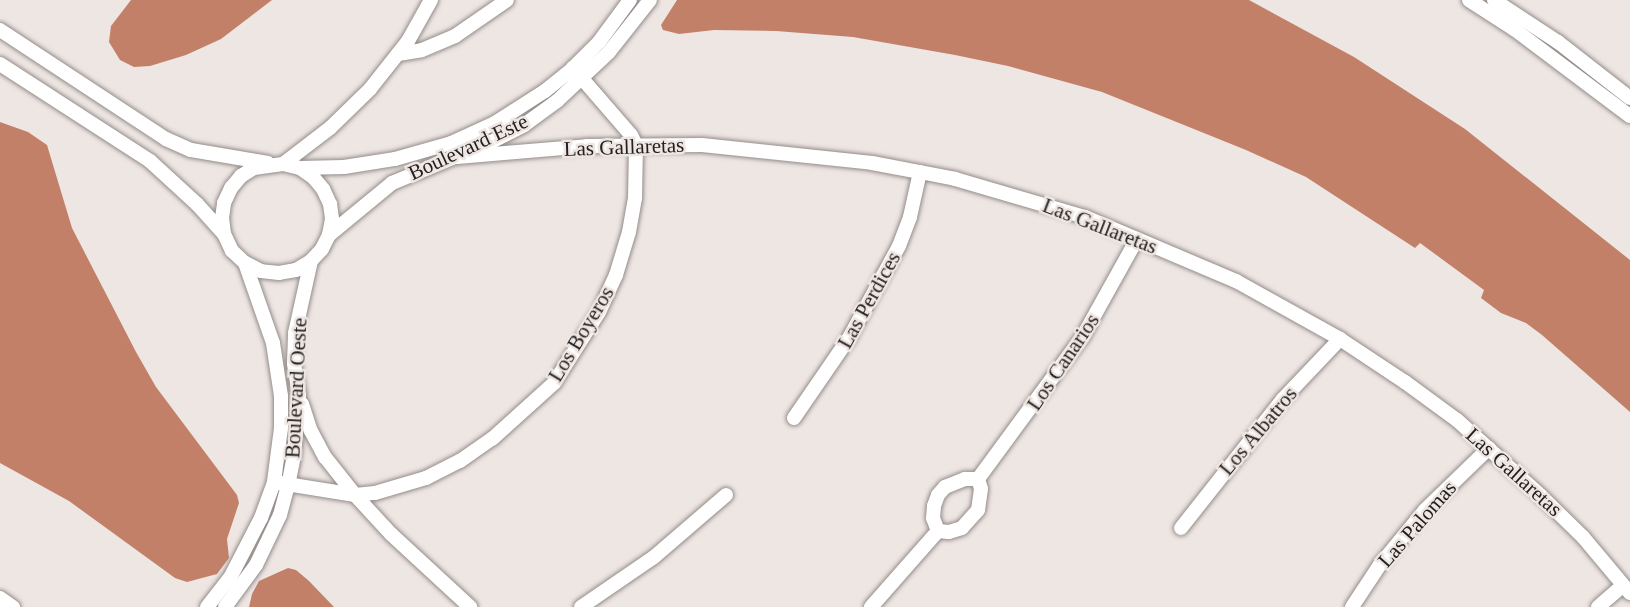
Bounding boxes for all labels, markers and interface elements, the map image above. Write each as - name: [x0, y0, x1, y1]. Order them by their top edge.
- street label: Boulevard Este: [404, 108, 532, 186]
- street label: Las Gallaretas: [563, 132, 685, 162]
- street label: Las Gallaretas: [1039, 193, 1161, 259]
- street label: Las Perdices: [832, 247, 906, 353]
- street label: Los Boyeros: [543, 282, 619, 386]
- street label: Los Canarios: [1021, 309, 1105, 415]
- street label: Boulevard Oeste: [280, 317, 312, 459]
- street label: Los Albatros: [1213, 381, 1303, 481]
- street label: Las Gallaretas: [1461, 422, 1567, 522]
- street label: Las Palomas: [1372, 475, 1462, 573]

